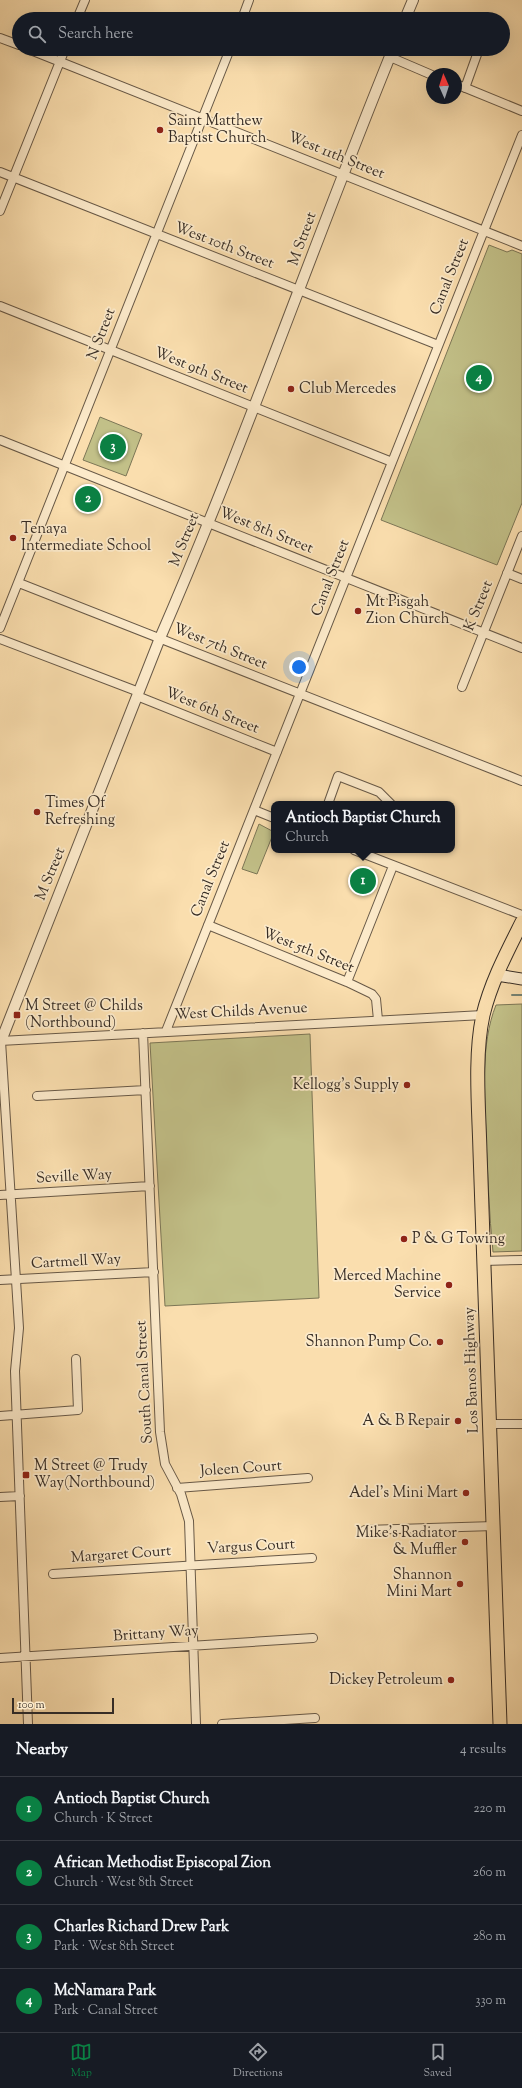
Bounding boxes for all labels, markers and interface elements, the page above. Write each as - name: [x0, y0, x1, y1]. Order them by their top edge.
- search box: [12, 12, 510, 56]
- icon: search: [26, 23, 48, 45]
- text: Search here: [58, 24, 133, 45]
- north arrow: [426, 68, 462, 104]
- place label: Saint Matthew Baptist Church: [168, 111, 267, 149]
- marker: Saint Matthew Baptist Church: [155, 125, 165, 135]
- street label: West 11th Street: [285, 127, 387, 185]
- street label: M Street: [284, 209, 322, 269]
- street label: West 10th Street: [171, 217, 277, 275]
- street label: Canal Street: [425, 236, 475, 318]
- street label: N Street: [83, 305, 121, 363]
- street label: West 9th Street: [151, 343, 251, 399]
- pin: 4: [466, 363, 492, 393]
- place label: Club Mercedes: [299, 379, 396, 400]
- marker: Club Mercedes: [286, 384, 296, 394]
- pin: 3: [100, 432, 126, 462]
- pin: 2: [75, 484, 101, 514]
- street label: West 8th Street: [216, 503, 316, 559]
- street label: M Street: [165, 510, 205, 570]
- place label: Tenaya Intermediate School: [21, 519, 151, 557]
- marker: Tenaya Intermediate School: [8, 533, 18, 543]
- street label: Canal Street: [307, 537, 355, 619]
- street label: K Street: [459, 578, 499, 634]
- place label: Mt Pisgah Zion Church: [366, 592, 450, 630]
- marker: Mt Pisgah Zion Church: [353, 606, 363, 616]
- street label: West 7th Street: [170, 619, 270, 675]
- your location: [289, 657, 309, 677]
- street label: West 6th Street: [162, 683, 262, 739]
- place label: Times Of Refreshing: [45, 793, 115, 831]
- popup: [271, 801, 455, 853]
- marker: Times Of Refreshing: [32, 807, 42, 817]
- text: Antioch Baptist Church: [285, 808, 441, 829]
- text: Church: [285, 829, 329, 847]
- street label: Canal Street: [186, 838, 236, 920]
- street label: M Street: [31, 844, 71, 904]
- pin: 1: [350, 866, 376, 896]
- street label: West 5th Street: [259, 923, 357, 979]
- place label: M Street @ Childs (Northbound): [25, 996, 143, 1034]
- street label: West Childs Avenue: [174, 998, 308, 1026]
- marker: M Street @ Childs (Northbound): [12, 1010, 22, 1020]
- place label: Kellogg's Supply: [293, 1075, 400, 1096]
- marker: Kellogg's Supply: [402, 1080, 412, 1090]
- street label: Seville Way: [35, 1164, 113, 1189]
- place label: P & G Towing: [412, 1229, 505, 1250]
- marker: P & G Towing: [399, 1234, 409, 1244]
- street label: Cartmell Way: [30, 1249, 122, 1275]
- place label: Merced Machine Service: [333, 1266, 441, 1304]
- marker: Merced Machine Service: [444, 1280, 454, 1290]
- street label: Los Banos Highway: [459, 1306, 485, 1433]
- street label: South Canal Street: [131, 1320, 159, 1444]
- place label: Shannon Pump Co.: [306, 1332, 432, 1353]
- marker: Shannon Pump Co.: [435, 1337, 445, 1347]
- place label: A & B Repair: [362, 1411, 450, 1432]
- marker: A & B Repair: [453, 1416, 463, 1426]
- place label: M Street @ Trudy Way(Northbound): [34, 1456, 155, 1494]
- street label: Joleen Court: [198, 1456, 283, 1482]
- marker: M Street @ Trudy Way(Northbound): [21, 1470, 31, 1480]
- place label: Adel's Mini Mart: [349, 1483, 458, 1504]
- marker: Adel's Mini Mart: [461, 1488, 471, 1498]
- place label: Mike's Radiator & Muffler: [356, 1523, 457, 1561]
- street label: Vargus Court: [207, 1534, 295, 1560]
- marker: Mike's Radiator & Muffler: [460, 1537, 470, 1547]
- street label: Margaret Court: [70, 1541, 172, 1569]
- place label: Shannon Mini Mart: [386, 1565, 452, 1603]
- marker: Shannon Mini Mart: [455, 1579, 465, 1589]
- street label: Brittany Way: [113, 1621, 200, 1647]
- place label: Dickey Petroleum: [329, 1670, 444, 1691]
- marker: Dickey Petroleum: [446, 1675, 456, 1685]
- scale bar: [12, 1696, 114, 1715]
- text: 100 m: [18, 1697, 45, 1713]
- text: Nearby: [16, 1738, 68, 1762]
- text: 4 results: [460, 1741, 506, 1759]
- text: Antioch Baptist Church: [54, 1789, 210, 1810]
- text: 1: [27, 1800, 31, 1818]
- text: 220 m: [473, 1800, 506, 1818]
- text: Church · K Street: [54, 1810, 152, 1828]
- text: African Methodist Episcopal Zion: [54, 1853, 271, 1874]
- text: 2: [26, 1864, 32, 1882]
- text: 260 m: [473, 1864, 506, 1882]
- text: Church · West 8th Street: [54, 1874, 193, 1892]
- text: Charles Richard Drew Park: [54, 1917, 229, 1938]
- text: 3: [26, 1928, 32, 1946]
- text: 280 m: [473, 1928, 506, 1946]
- text: Park · West 8th Street: [54, 1938, 174, 1956]
- text: McNamara Park: [54, 1981, 156, 2002]
- text: 4: [26, 1992, 32, 2010]
- text: 330 m: [475, 1992, 506, 2010]
- text: Park · Canal Street: [54, 2002, 158, 2020]
- tab: Map: [70, 2041, 92, 2081]
- tab: Directions: [233, 2041, 283, 2081]
- tab: Saved: [423, 2041, 452, 2081]

